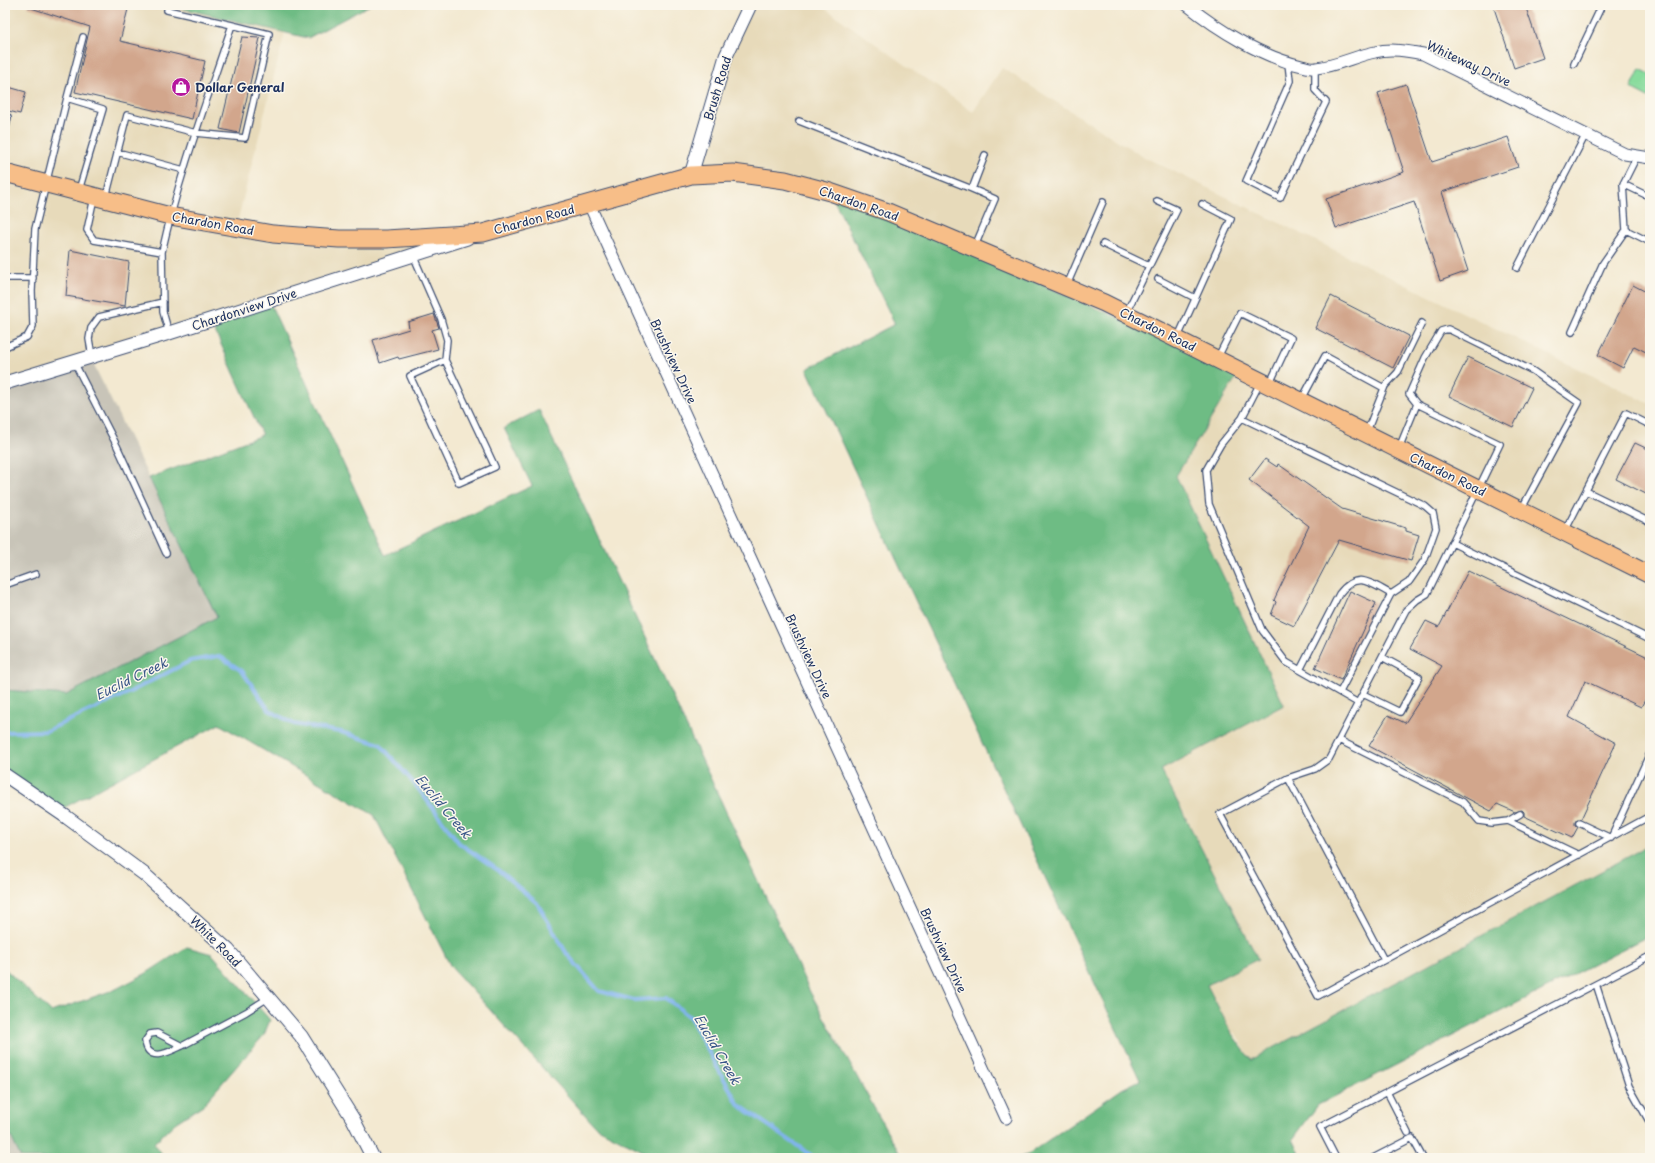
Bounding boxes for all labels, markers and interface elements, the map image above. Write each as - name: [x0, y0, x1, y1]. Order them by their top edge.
- street label: Whiteway Drive: [1424, 36, 1514, 90]
- street label: Brush Road: [699, 54, 735, 122]
- shop icon: Dollar General: [170, 76, 192, 98]
- place label: Dollar General: [195, 78, 285, 96]
- street label: Chardon Road: [817, 181, 901, 225]
- street label: Chardon Road: [491, 200, 577, 238]
- street label: Chardon Road: [170, 207, 256, 239]
- street label: Chardonview Drive: [189, 284, 299, 334]
- street label: Chardon Road: [1117, 303, 1199, 355]
- street label: Brushview Drive: [646, 316, 702, 406]
- street label: Chardon Road: [1407, 448, 1489, 500]
- street label: Brushview Drive: [781, 611, 837, 701]
- water label: Euclid Creek: [92, 652, 171, 704]
- water label: Euclid Creek: [412, 770, 477, 843]
- street label: Brushview Drive: [916, 905, 972, 995]
- street label: White Road: [186, 911, 246, 971]
- water label: Euclid Creek: [690, 1010, 746, 1089]

